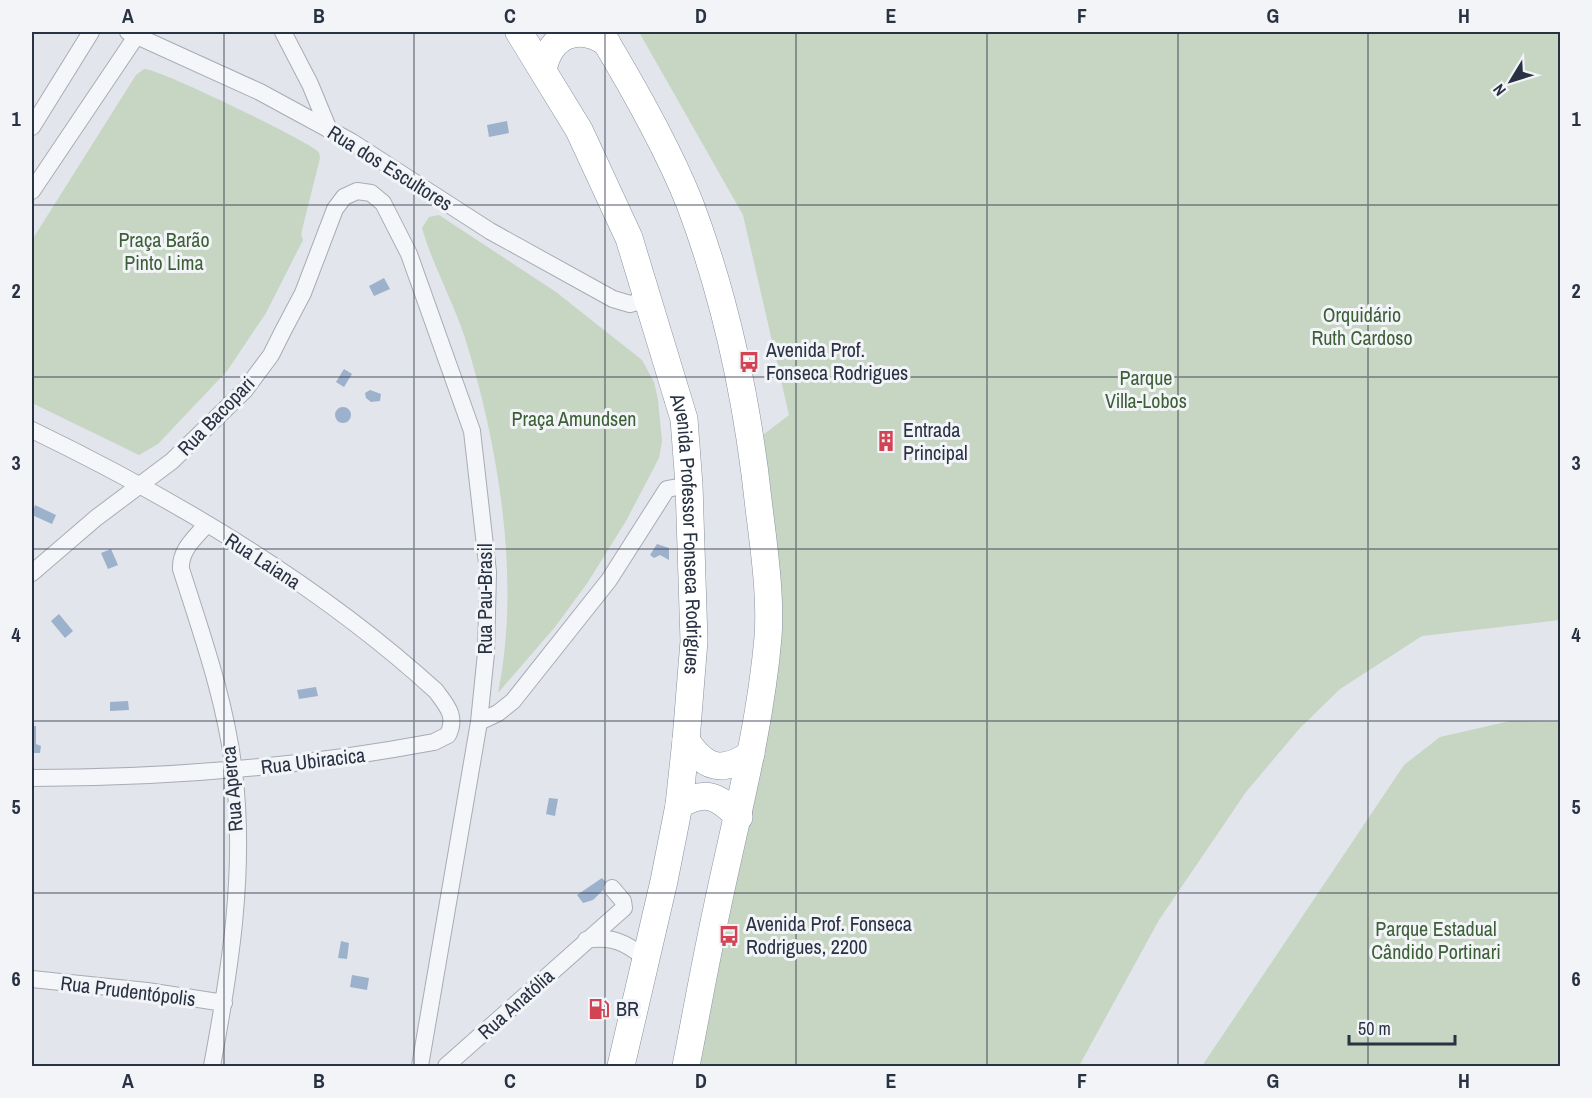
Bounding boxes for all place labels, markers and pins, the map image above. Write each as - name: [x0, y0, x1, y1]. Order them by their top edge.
- place label: Avenida Prof. Fonseca Rodrigues: [765, 336, 908, 386]
- bus stop icon: Avenida Prof. Fonseca Rodrigues: [737, 350, 761, 374]
- place label: Entrada Principal: [903, 416, 968, 466]
- building icon: Entrada Principal: [874, 429, 898, 453]
- place label: Avenida Prof. Fonseca Rodrigues, 2200: [745, 910, 912, 960]
- bus stop icon: Avenida Prof. Fonseca Rodrigues, 2200: [717, 924, 741, 948]
- place label: BR: [616, 995, 639, 1022]
- fuel station icon: BR: [587, 997, 611, 1021]

